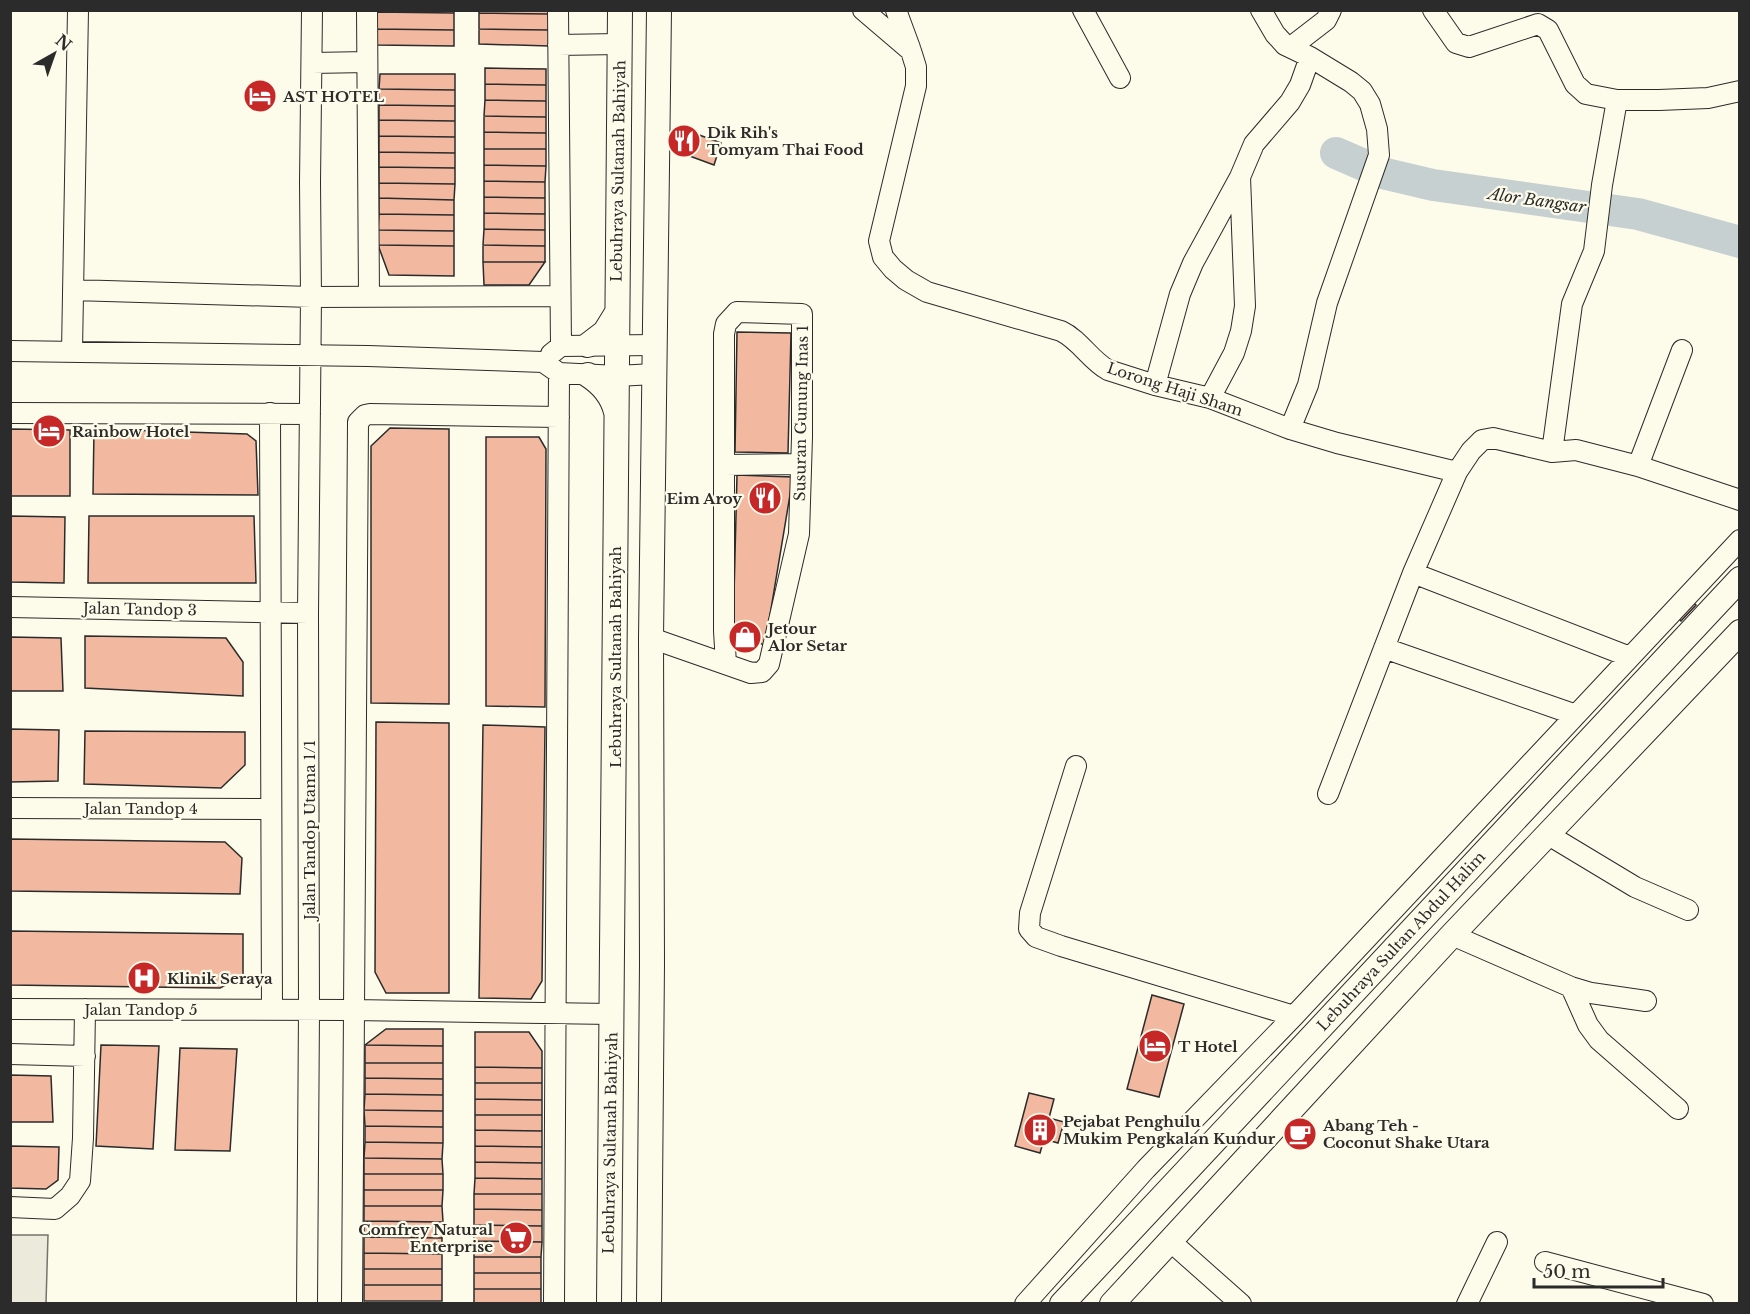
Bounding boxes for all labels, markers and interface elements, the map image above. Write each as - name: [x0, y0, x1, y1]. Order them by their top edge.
- north arrow: [24, 24, 84, 84]
- text: N: [51, 30, 76, 55]
- street label: Lebuhraya Sultanah Bahiyah: [607, 60, 629, 282]
- hotel icon: AST HOTEL: [242, 78, 278, 114]
- place label: AST HOTEL: [282, 87, 385, 106]
- restaurant icon: Dik Rih's Tomyam Thai Food: [666, 123, 702, 159]
- place label: Dik Rih's Tomyam Thai Food: [707, 123, 864, 159]
- water label: Alor Bangsar: [1485, 183, 1588, 217]
- street label: Susuran Gunung Inas 1: [790, 325, 812, 501]
- street label: Lorong Haji Sham: [1105, 358, 1245, 420]
- hotel icon: Rainbow Hotel: [31, 413, 67, 449]
- place label: Rainbow Hotel: [72, 422, 190, 441]
- restaurant icon: Eim Aroy: [747, 480, 783, 516]
- place label: Eim Aroy: [666, 489, 742, 508]
- street label: Lebuhraya Sultanah Bahiyah: [606, 546, 625, 768]
- street label: Jalan Tandop 3: [81, 598, 197, 619]
- shop icon: Jetour Alor Setar: [727, 619, 763, 655]
- place label: Jetour Alor Setar: [765, 619, 848, 655]
- street label: Jalan Tandop Utama 1/1: [300, 740, 319, 922]
- street label: Jalan Tandop 4: [82, 799, 198, 818]
- street label: Lebuhraya Sultan Abdul Halim: [1313, 847, 1489, 1035]
- hospital icon: Klinik Seraya: [126, 960, 162, 996]
- place label: Klinik Seraya: [167, 969, 273, 988]
- street label: Jalan Tandop 5: [82, 1000, 198, 1019]
- hotel icon: T Hotel: [1137, 1028, 1173, 1064]
- street label: Lebuhraya Sultanah Bahiyah: [599, 1032, 621, 1254]
- place label: T Hotel: [1178, 1037, 1238, 1056]
- building icon: Pejabat Penghulu Mukim Pengkalan Kundur: [1022, 1112, 1058, 1148]
- place label: Pejabat Penghulu Mukim Pengkalan Kundur: [1063, 1112, 1276, 1148]
- cafe icon: Abang Teh - Coconut Shake Utara: [1282, 1116, 1318, 1152]
- place label: Abang Teh - Coconut Shake Utara: [1322, 1116, 1490, 1152]
- place label: Comfrey Natural Enterprise: [358, 1220, 494, 1256]
- supermarket icon: Comfrey Natural Enterprise: [498, 1220, 534, 1256]
- scale bar: [1534, 1251, 1663, 1289]
- text: 50 m: [1543, 1261, 1591, 1283]

